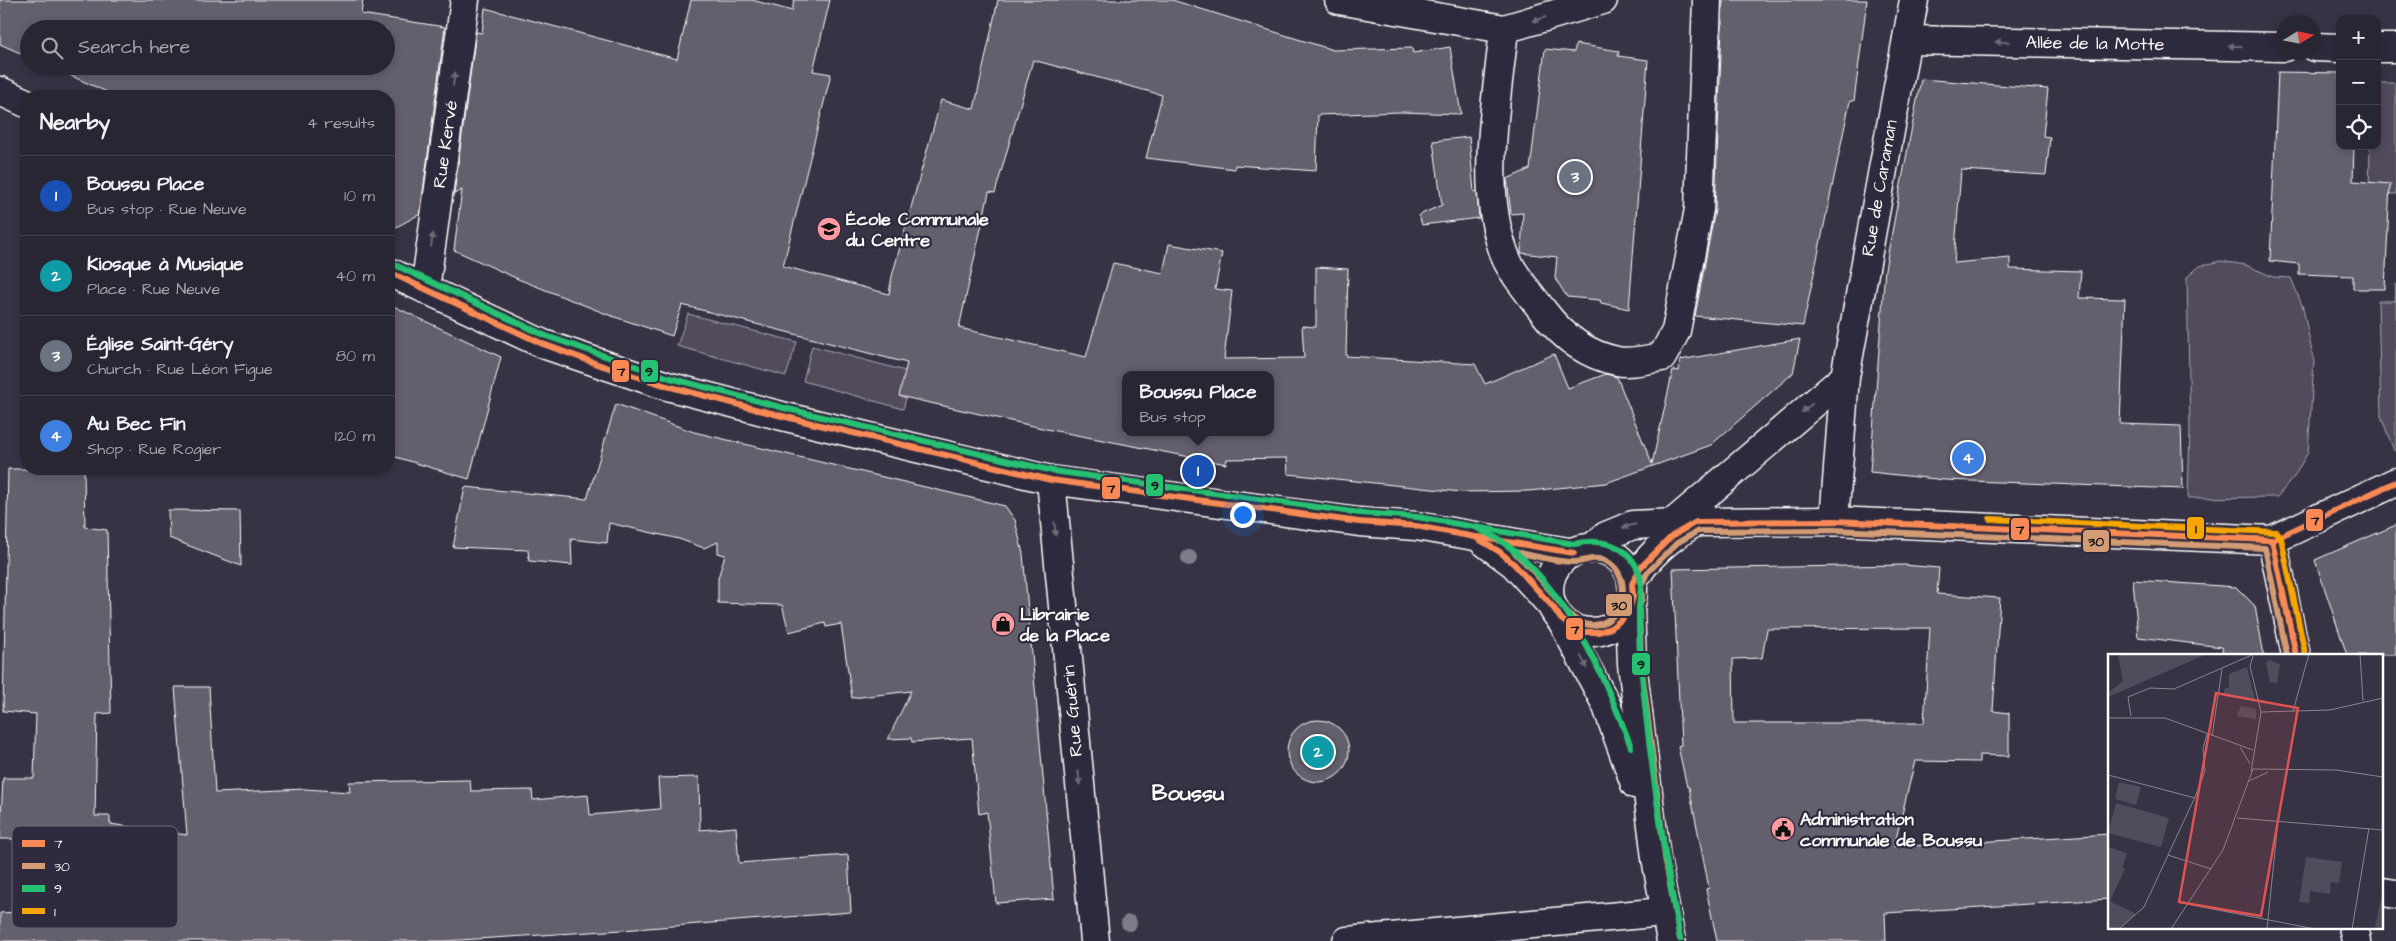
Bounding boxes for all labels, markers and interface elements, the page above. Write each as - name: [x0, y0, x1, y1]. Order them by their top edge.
- one-way arrow: [1532, 15, 1547, 23]
- north arrow: [2276, 15, 2321, 60]
- map controls: [2336, 15, 2381, 150]
- button: +: [2336, 15, 2381, 60]
- search box: [20, 20, 395, 75]
- street label: Allée de la Motte: [2026, 30, 2165, 57]
- icon: search: [38, 34, 66, 62]
- text: Search here: [78, 34, 190, 61]
- one-way arrow: [1994, 38, 2010, 46]
- one-way arrow: [2227, 42, 2243, 50]
- button: −: [2336, 60, 2381, 105]
- one-way arrow: [450, 71, 458, 87]
- street label: Rue Kervé: [427, 98, 464, 190]
- button: locate: [2336, 105, 2381, 150]
- text: Nearby: [40, 108, 110, 137]
- text: 4 results: [307, 112, 375, 134]
- street label: Rue de Caraman: [1855, 118, 1904, 258]
- pin: 3: [1559, 158, 1591, 196]
- text: Boussu Place: [87, 171, 204, 198]
- text: 1: [55, 185, 57, 207]
- text: 10 m: [344, 185, 375, 207]
- text: Bus stop · Rue Neuve: [87, 198, 247, 220]
- place label: École Communale du Centre: [845, 207, 989, 253]
- school or university icon: École Communale du Centre: [816, 216, 842, 242]
- one-way arrow: [428, 232, 436, 248]
- text: Kiosque à Musique: [87, 251, 244, 278]
- text: 2: [51, 265, 61, 287]
- text: 40 m: [335, 265, 375, 287]
- text: Place · Rue Neuve: [87, 278, 220, 300]
- text: Église Saint-Géry: [87, 331, 234, 358]
- text: 3: [52, 345, 60, 367]
- text: 80 m: [336, 345, 375, 367]
- text: Church · Rue Léon Figue: [87, 358, 273, 380]
- line badge: 7: [611, 359, 630, 383]
- line badge: 9: [640, 359, 659, 383]
- text: 7: [616, 362, 626, 382]
- text: 9: [645, 362, 653, 382]
- popup: [1122, 371, 1274, 436]
- text: Boussu Place: [1139, 379, 1257, 406]
- one-way arrow: [1801, 403, 1814, 414]
- text: Bus stop: [1139, 406, 1206, 428]
- text: Au Bec Fin: [87, 411, 185, 438]
- text: 4: [51, 425, 61, 447]
- text: 120 m: [335, 425, 375, 447]
- text: Shop · Rue Rogier: [87, 438, 221, 460]
- pin: 4: [1952, 439, 1984, 477]
- pin: 1: [1182, 452, 1214, 490]
- line badge: 9: [1145, 473, 1164, 497]
- line badge: 7: [1101, 476, 1121, 500]
- text: 9: [1151, 476, 1159, 496]
- text: 7: [1106, 479, 1116, 499]
- your location: [1230, 502, 1256, 528]
- line badge: 7: [2305, 508, 2324, 532]
- text: 7: [2310, 511, 2320, 531]
- line badge: 1: [2186, 516, 2205, 540]
- line badge: 7: [2010, 517, 2030, 541]
- text: 1: [2195, 519, 2197, 539]
- text: 7: [2015, 520, 2025, 540]
- one-way arrow: [1051, 521, 1059, 537]
- one-way arrow: [1621, 522, 1636, 530]
- line badge: 30: [2082, 529, 2110, 553]
- text: 30: [2087, 532, 2104, 552]
- line badge: 30: [1605, 593, 1633, 617]
- text: 30: [1610, 596, 1627, 616]
- place label: Librairie de la Place: [1019, 602, 1110, 648]
- shop icon: Librairie de la Place: [990, 611, 1016, 637]
- line badge: 7: [1565, 617, 1584, 641]
- text: 7: [1570, 620, 1580, 640]
- line badge: 9: [1631, 652, 1651, 676]
- inset map: [2108, 654, 2384, 928]
- one-way arrow: [1580, 655, 1588, 670]
- text: 9: [1637, 655, 1645, 675]
- street label: Rue Guérin: [1056, 664, 1089, 758]
- pin: 2: [1302, 733, 1334, 771]
- one-way arrow: [1075, 770, 1083, 786]
- district label: Boussu: [1152, 778, 1224, 809]
- place label: Administration communale de Boussu: [1800, 807, 1982, 853]
- public building icon: Administration communale de Boussu: [1770, 816, 1796, 842]
- legend: [12, 826, 178, 928]
- text: 7: [54, 834, 63, 854]
- text: 30: [54, 857, 70, 877]
- text: 9: [54, 879, 62, 899]
- text: 1: [54, 902, 56, 922]

